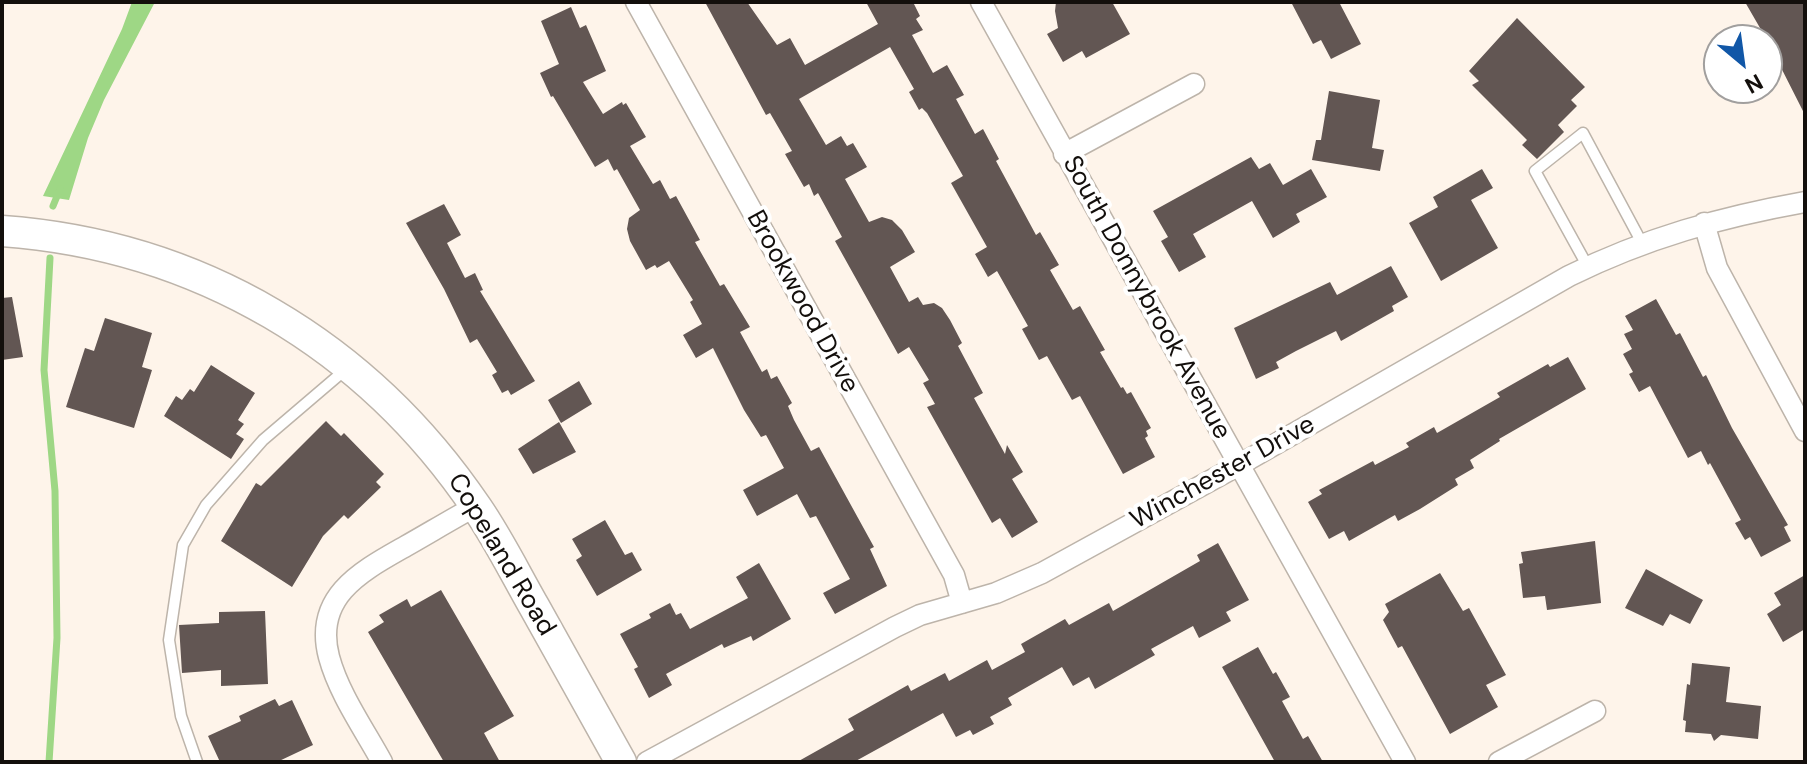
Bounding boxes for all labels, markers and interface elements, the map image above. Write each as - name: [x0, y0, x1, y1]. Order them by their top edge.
- north arrow: [1703, 24, 1783, 104]
- text: N: [1740, 67, 1768, 100]
- street label: South Donnybrook Avenue: [1055, 151, 1237, 445]
- street label: Brookwood Drive: [739, 205, 865, 399]
- street label: Winchester Drive: [1125, 409, 1321, 537]
- street label: Copeland Road: [440, 468, 562, 642]

